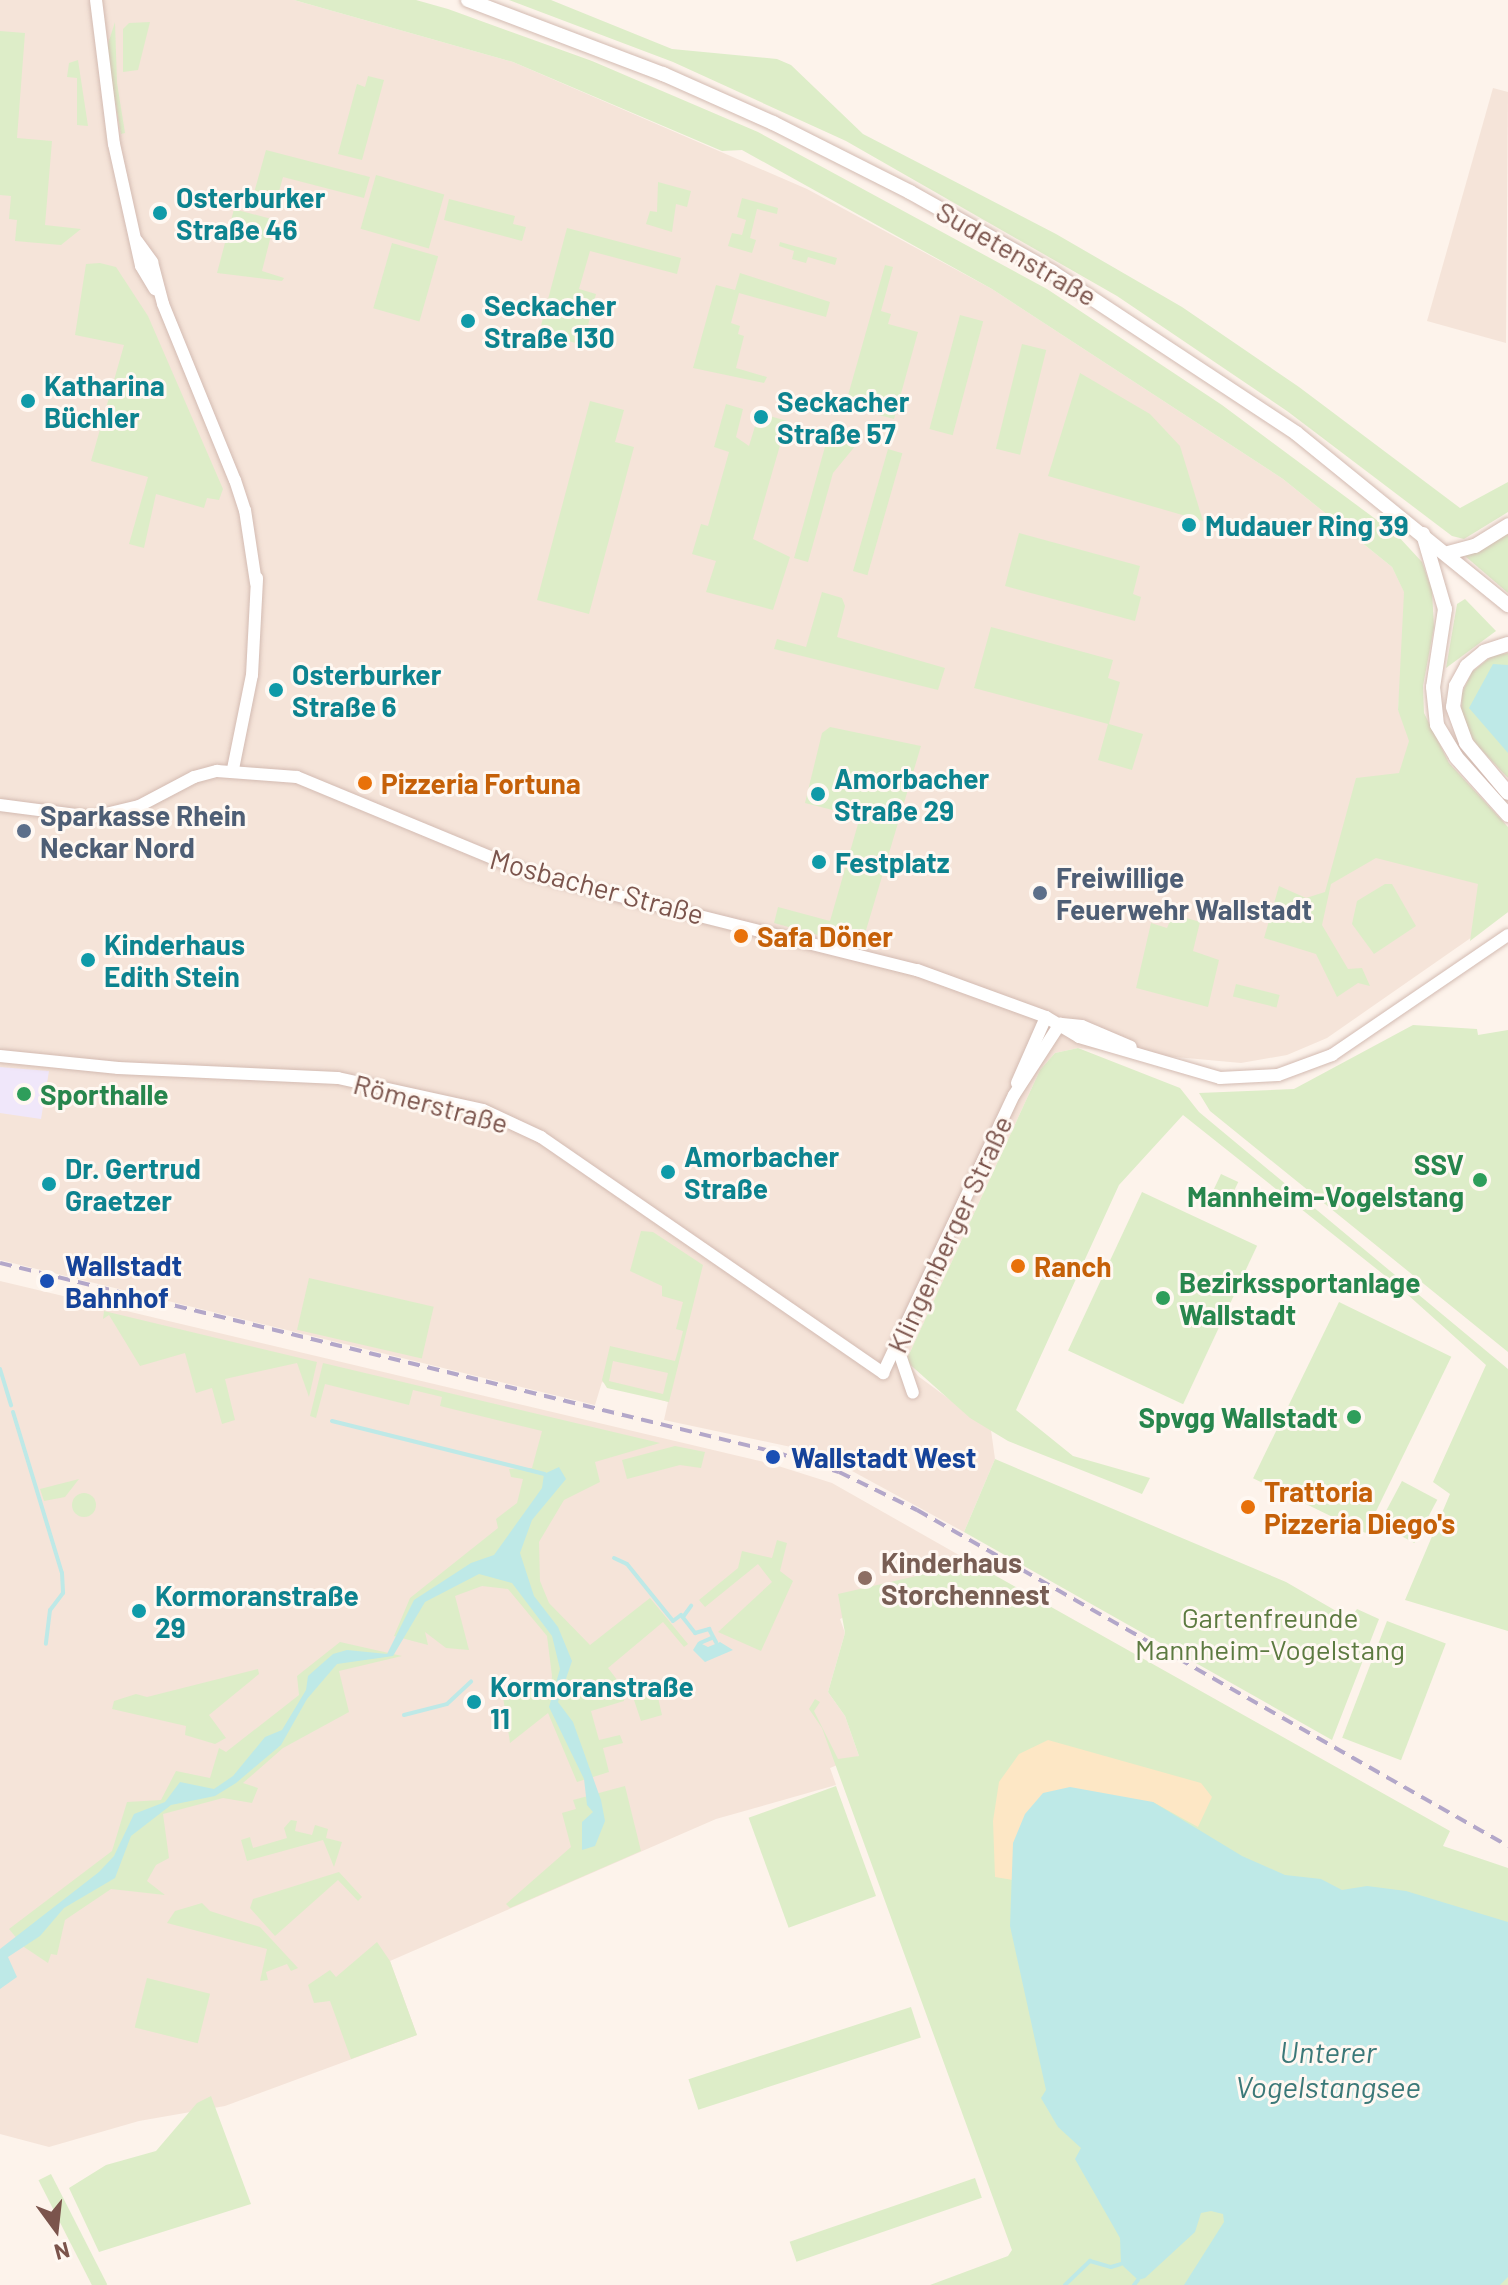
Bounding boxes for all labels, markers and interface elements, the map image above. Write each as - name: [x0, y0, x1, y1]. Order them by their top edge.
- place label: Osterburker Straße 46: [176, 180, 325, 246]
- street label: Sudetenstraße: [931, 194, 1103, 312]
- marker: Osterburker Straße 46: [151, 204, 169, 222]
- place label: Seckacher Straße 130: [484, 288, 616, 354]
- marker: Seckacher Straße 130: [459, 312, 477, 330]
- place label: Katharina Büchler: [44, 368, 165, 434]
- place label: Seckacher Straße 57: [777, 384, 909, 450]
- marker: Katharina Büchler: [19, 392, 37, 410]
- marker: Seckacher Straße 57: [752, 408, 770, 426]
- place label: Mudauer Ring 39: [1205, 508, 1409, 542]
- marker: Mudauer Ring 39: [1180, 516, 1198, 534]
- place label: Osterburker Straße 6: [292, 657, 441, 723]
- marker: Osterburker Straße 6: [267, 681, 285, 699]
- place label: Amorbacher Straße 29: [834, 761, 989, 827]
- place label: Pizzeria Fortuna: [381, 766, 581, 800]
- marker: Pizzeria Fortuna: [356, 774, 374, 792]
- marker: Amorbacher Straße 29: [809, 785, 827, 803]
- place label: Sparkasse Rhein Neckar Nord: [40, 798, 246, 864]
- marker: Sparkasse Rhein Neckar Nord: [15, 822, 33, 840]
- street label: Mosbacher Straße: [486, 841, 708, 931]
- place label: Festplatz: [835, 845, 950, 879]
- marker: Festplatz: [810, 853, 828, 871]
- place label: Freiwillige Feuerwehr Wallstadt: [1056, 860, 1312, 926]
- marker: Freiwillige Feuerwehr Wallstadt: [1031, 884, 1049, 902]
- place label: Safa Döner: [757, 919, 893, 953]
- place label: Kinderhaus Edith Stein: [104, 927, 245, 993]
- marker: Safa Döner: [732, 927, 750, 945]
- marker: Kinderhaus Edith Stein: [79, 951, 97, 969]
- street label: Römerstraße: [350, 1066, 512, 1140]
- place label: Sporthalle: [40, 1077, 169, 1111]
- marker: Sporthalle: [15, 1085, 33, 1103]
- street label: Klingenberger Straße: [879, 1110, 1019, 1358]
- place label: Amorbacher Straße: [684, 1139, 839, 1205]
- place label: SSV Mannheim-Vogelstang: [1187, 1147, 1464, 1213]
- place label: Dr. Gertrud Graetzer: [65, 1151, 201, 1217]
- marker: Amorbacher Straße: [659, 1163, 677, 1181]
- marker: SSV Mannheim-Vogelstang: [1471, 1171, 1489, 1189]
- marker: Dr. Gertrud Graetzer: [40, 1175, 58, 1193]
- place label: Wallstadt Bahnhof: [65, 1248, 182, 1314]
- place label: Ranch: [1034, 1249, 1112, 1283]
- marker: Ranch: [1009, 1257, 1027, 1275]
- place label: Bezirkssportanlage Wallstadt: [1179, 1265, 1420, 1331]
- marker: Wallstadt Bahnhof: [36, 1270, 58, 1292]
- marker: Bezirkssportanlage Wallstadt: [1154, 1289, 1172, 1307]
- place label: Spvgg Wallstadt: [1138, 1400, 1338, 1434]
- marker: Spvgg Wallstadt: [1345, 1408, 1363, 1426]
- place label: Wallstadt West: [791, 1440, 976, 1474]
- marker: Wallstadt West: [762, 1446, 784, 1468]
- place label: Trattoria Pizzeria Diego's: [1264, 1474, 1455, 1540]
- marker: Trattoria Pizzeria Diego's: [1239, 1498, 1257, 1516]
- place label: Kinderhaus Storchennest: [881, 1545, 1050, 1611]
- marker: Kinderhaus Storchennest: [856, 1569, 874, 1587]
- place label: Kormoranstraße 29: [155, 1578, 359, 1644]
- park label: Gartenfreunde Mannheim-Vogelstang: [1135, 1600, 1405, 1666]
- marker: Kormoranstraße 29: [130, 1602, 148, 1620]
- place label: Kormoranstraße 11: [490, 1669, 694, 1735]
- marker: Kormoranstraße 11: [465, 1693, 483, 1711]
- water label: Unterer Vogelstangsee: [1235, 2033, 1421, 2104]
- north arrow: [16, 2189, 96, 2269]
- text: N: [52, 2238, 73, 2267]

